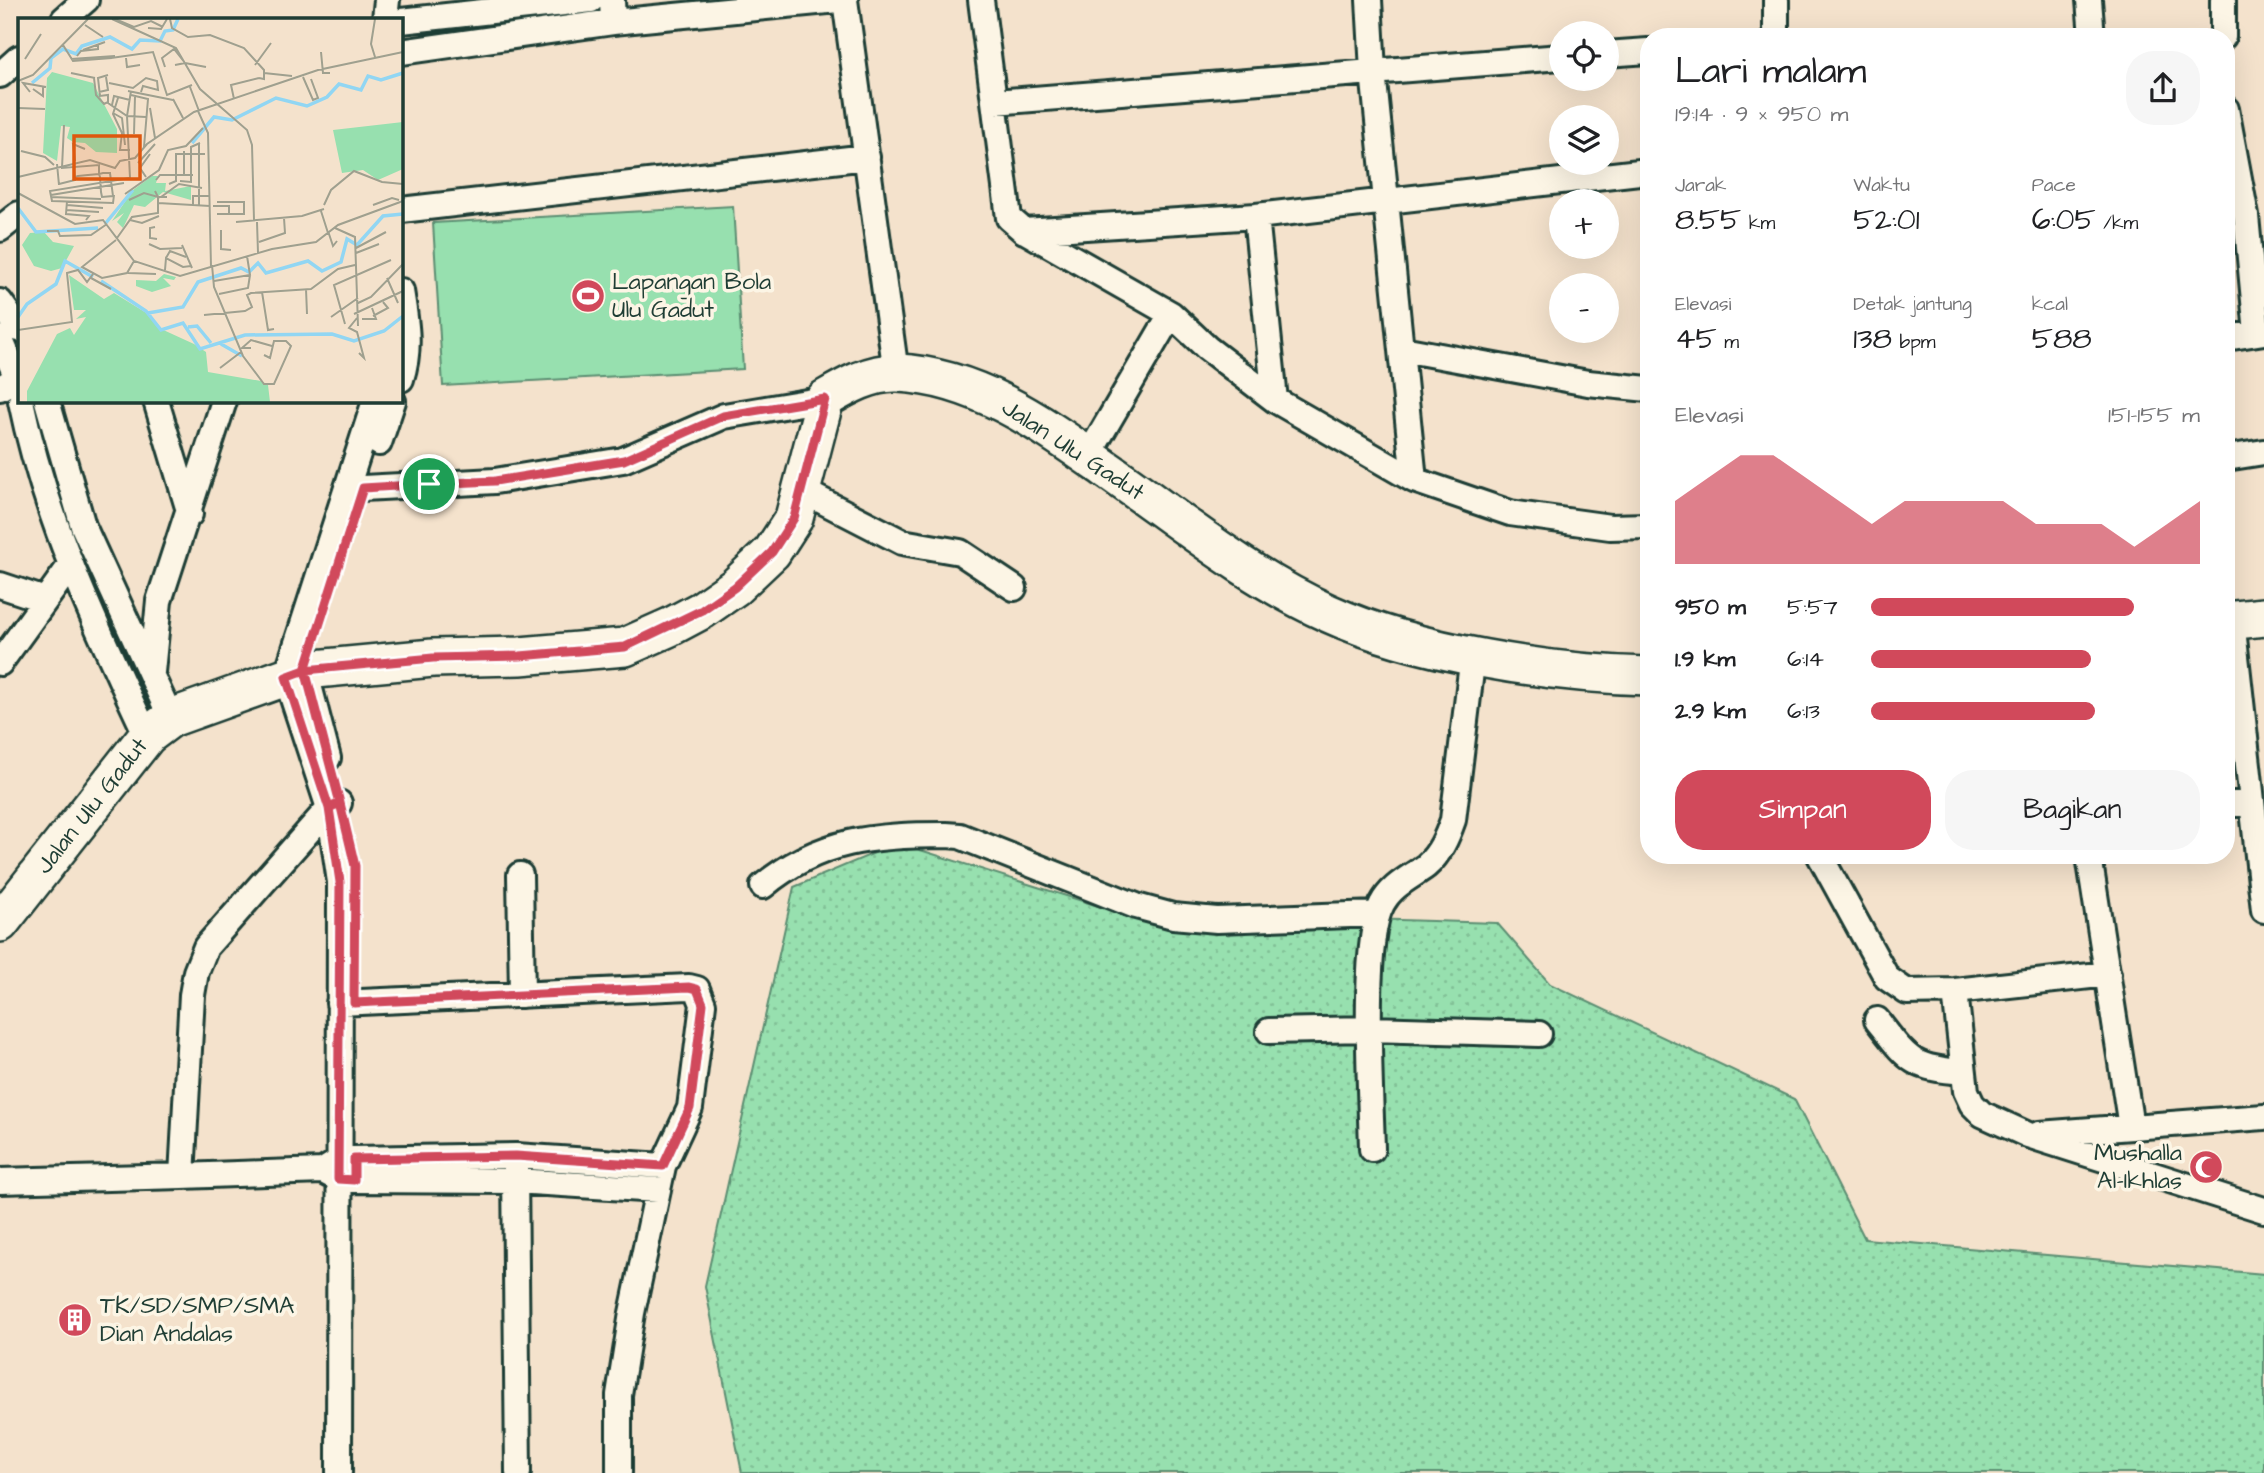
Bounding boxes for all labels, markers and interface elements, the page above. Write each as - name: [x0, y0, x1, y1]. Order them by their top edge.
- inset map: [18, 18, 402, 402]
- map controls: [1549, 21, 1619, 343]
- button: locate: [1549, 21, 1619, 91]
- text: Lari malam: [1675, 46, 1866, 98]
- button: share: [2126, 51, 2200, 125]
- text: 19:14 · 9 × 950 m: [1675, 98, 1848, 130]
- button: layers: [1549, 105, 1619, 175]
- text: Jarak: [1675, 172, 1727, 199]
- text: Waktu: [1853, 172, 1910, 199]
- text: Pace: [2032, 172, 2076, 199]
- button: +: [1549, 189, 1619, 259]
- text: 8.55: [1675, 199, 1741, 241]
- text: 52:01: [1853, 199, 1920, 241]
- text: 6:05: [2032, 199, 2096, 241]
- text: km: [1741, 210, 1775, 237]
- text: /km: [2096, 210, 2138, 237]
- place label: Lapangan Bola Ulu Gadut: [612, 265, 771, 327]
- button: −: [1549, 273, 1619, 343]
- sports icon: Lapangan Bola Ulu Gadut: [569, 277, 607, 315]
- text: Elevasi: [1675, 291, 1731, 318]
- text: Detak jantung: [1853, 291, 1972, 318]
- text: kcal: [2032, 291, 2068, 318]
- text: 45: [1675, 318, 1717, 360]
- text: 138: [1853, 318, 1892, 360]
- text: 588: [2032, 318, 2092, 360]
- text: m: [1717, 329, 1739, 356]
- text: bpm: [1892, 329, 1936, 356]
- street label: Jalan Ulu Gadut: [995, 391, 1152, 509]
- text: Elevasi: [1675, 399, 1743, 431]
- text: 151–155 m: [2108, 399, 2200, 431]
- pin: [399, 454, 459, 514]
- icon: arrive: [410, 465, 448, 503]
- text: 950 m: [1675, 591, 1746, 623]
- text: 5:57: [1787, 591, 1838, 623]
- text: 1.9 km: [1675, 643, 1736, 675]
- text: 6:14: [1787, 643, 1824, 675]
- text: 2.9 km: [1675, 695, 1746, 727]
- text: 6:13: [1787, 695, 1820, 727]
- street label: Jalan Ulu Gadut: [28, 730, 156, 881]
- button: Simpan: [1675, 770, 1931, 850]
- button: Bagikan: [1945, 770, 2200, 850]
- place label: Mushalla Al-Ikhlas: [2094, 1136, 2182, 1198]
- mosque icon: Mushalla Al-Ikhlas: [2187, 1148, 2225, 1186]
- place label: TK/SD/SMP/SMA Dian Andalas: [100, 1289, 294, 1351]
- building icon: TK/SD/SMP/SMA Dian Andalas: [56, 1301, 94, 1339]

